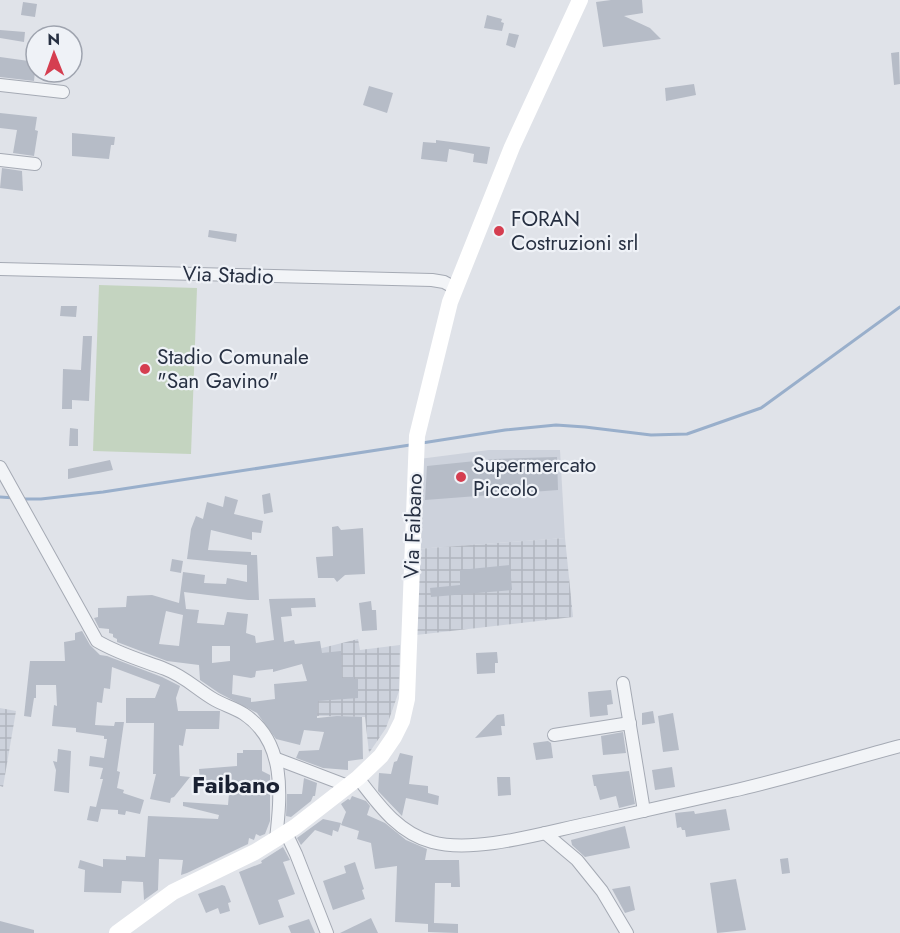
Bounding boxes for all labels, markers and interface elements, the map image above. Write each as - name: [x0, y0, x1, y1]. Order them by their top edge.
- north arrow: [24, 24, 84, 84]
- text: N: [47, 28, 60, 51]
- place label: FORAN Costruzioni srl: [511, 204, 638, 258]
- marker: FORAN Costruzioni srl: [492, 224, 506, 238]
- street label: Via Stadio: [182, 258, 274, 292]
- place label: Stadio Comunale "San Gavino": [157, 342, 309, 396]
- marker: Stadio Comunale "San Gavino": [138, 362, 152, 376]
- place label: Supermercato Piccolo: [473, 450, 596, 504]
- marker: Supermercato Piccolo: [454, 470, 468, 484]
- street label: Via Faibano: [396, 473, 430, 579]
- district label: Faibano: [192, 767, 280, 802]

